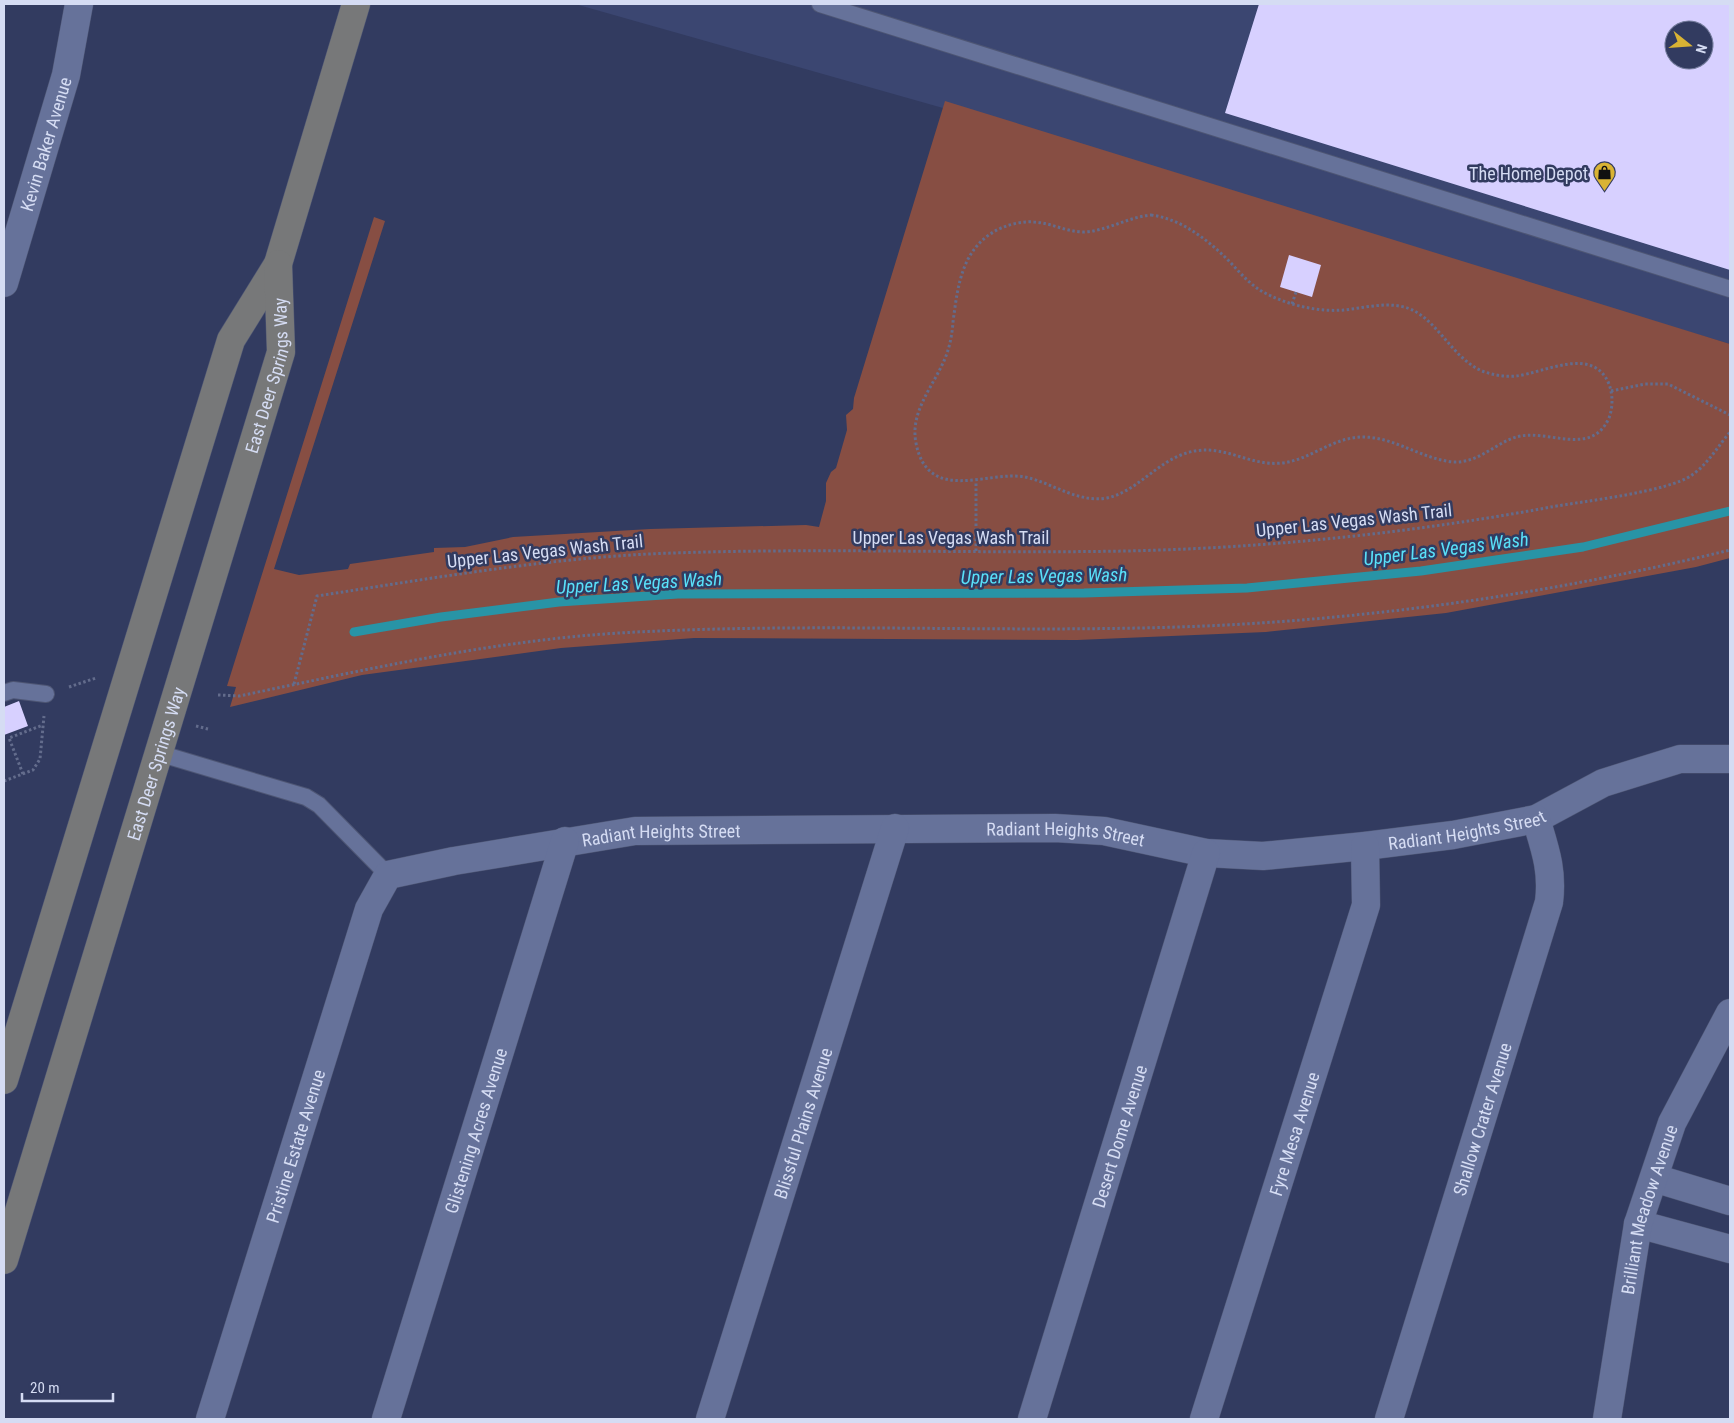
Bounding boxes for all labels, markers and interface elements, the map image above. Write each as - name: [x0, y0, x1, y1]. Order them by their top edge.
- north arrow: [1664, 20, 1714, 70]
- text: N: [1693, 42, 1710, 55]
- street label: Kevin Baker Avenue: [16, 74, 75, 214]
- shop icon: The Home Depot: [1592, 161, 1616, 192]
- place label: The Home Depot: [1469, 163, 1588, 184]
- street label: East Deer Springs Way: [240, 297, 292, 455]
- street label: Upper Las Vegas Wash Trail: [1255, 499, 1453, 541]
- street label: Upper Las Vegas Wash Trail: [853, 527, 1049, 548]
- water label: Upper Las Vegas Wash: [1362, 527, 1530, 571]
- street label: Upper Las Vegas Wash Trail: [446, 530, 644, 572]
- water label: Upper Las Vegas Wash: [961, 563, 1127, 589]
- water label: Upper Las Vegas Wash: [555, 567, 723, 599]
- street label: East Deer Springs Way: [122, 684, 189, 843]
- street label: Radiant Heights Street: [1387, 805, 1549, 854]
- street label: Radiant Heights Street: [986, 817, 1147, 850]
- street label: Radiant Heights Street: [580, 820, 741, 850]
- street label: Shallow Crater Avenue: [1448, 1040, 1515, 1198]
- street label: Glistening Acres Avenue: [440, 1045, 511, 1216]
- street label: Blissful Plains Avenue: [769, 1045, 836, 1201]
- street label: Desert Dome Avenue: [1087, 1062, 1151, 1210]
- street label: Pristine Estate Avenue: [261, 1067, 329, 1225]
- street label: Fyre Mesa Avenue: [1265, 1069, 1323, 1198]
- street label: Brilliant Meadow Avenue: [1616, 1122, 1681, 1296]
- scale bar: [22, 1370, 114, 1402]
- text: 20 m: [30, 1379, 60, 1397]

